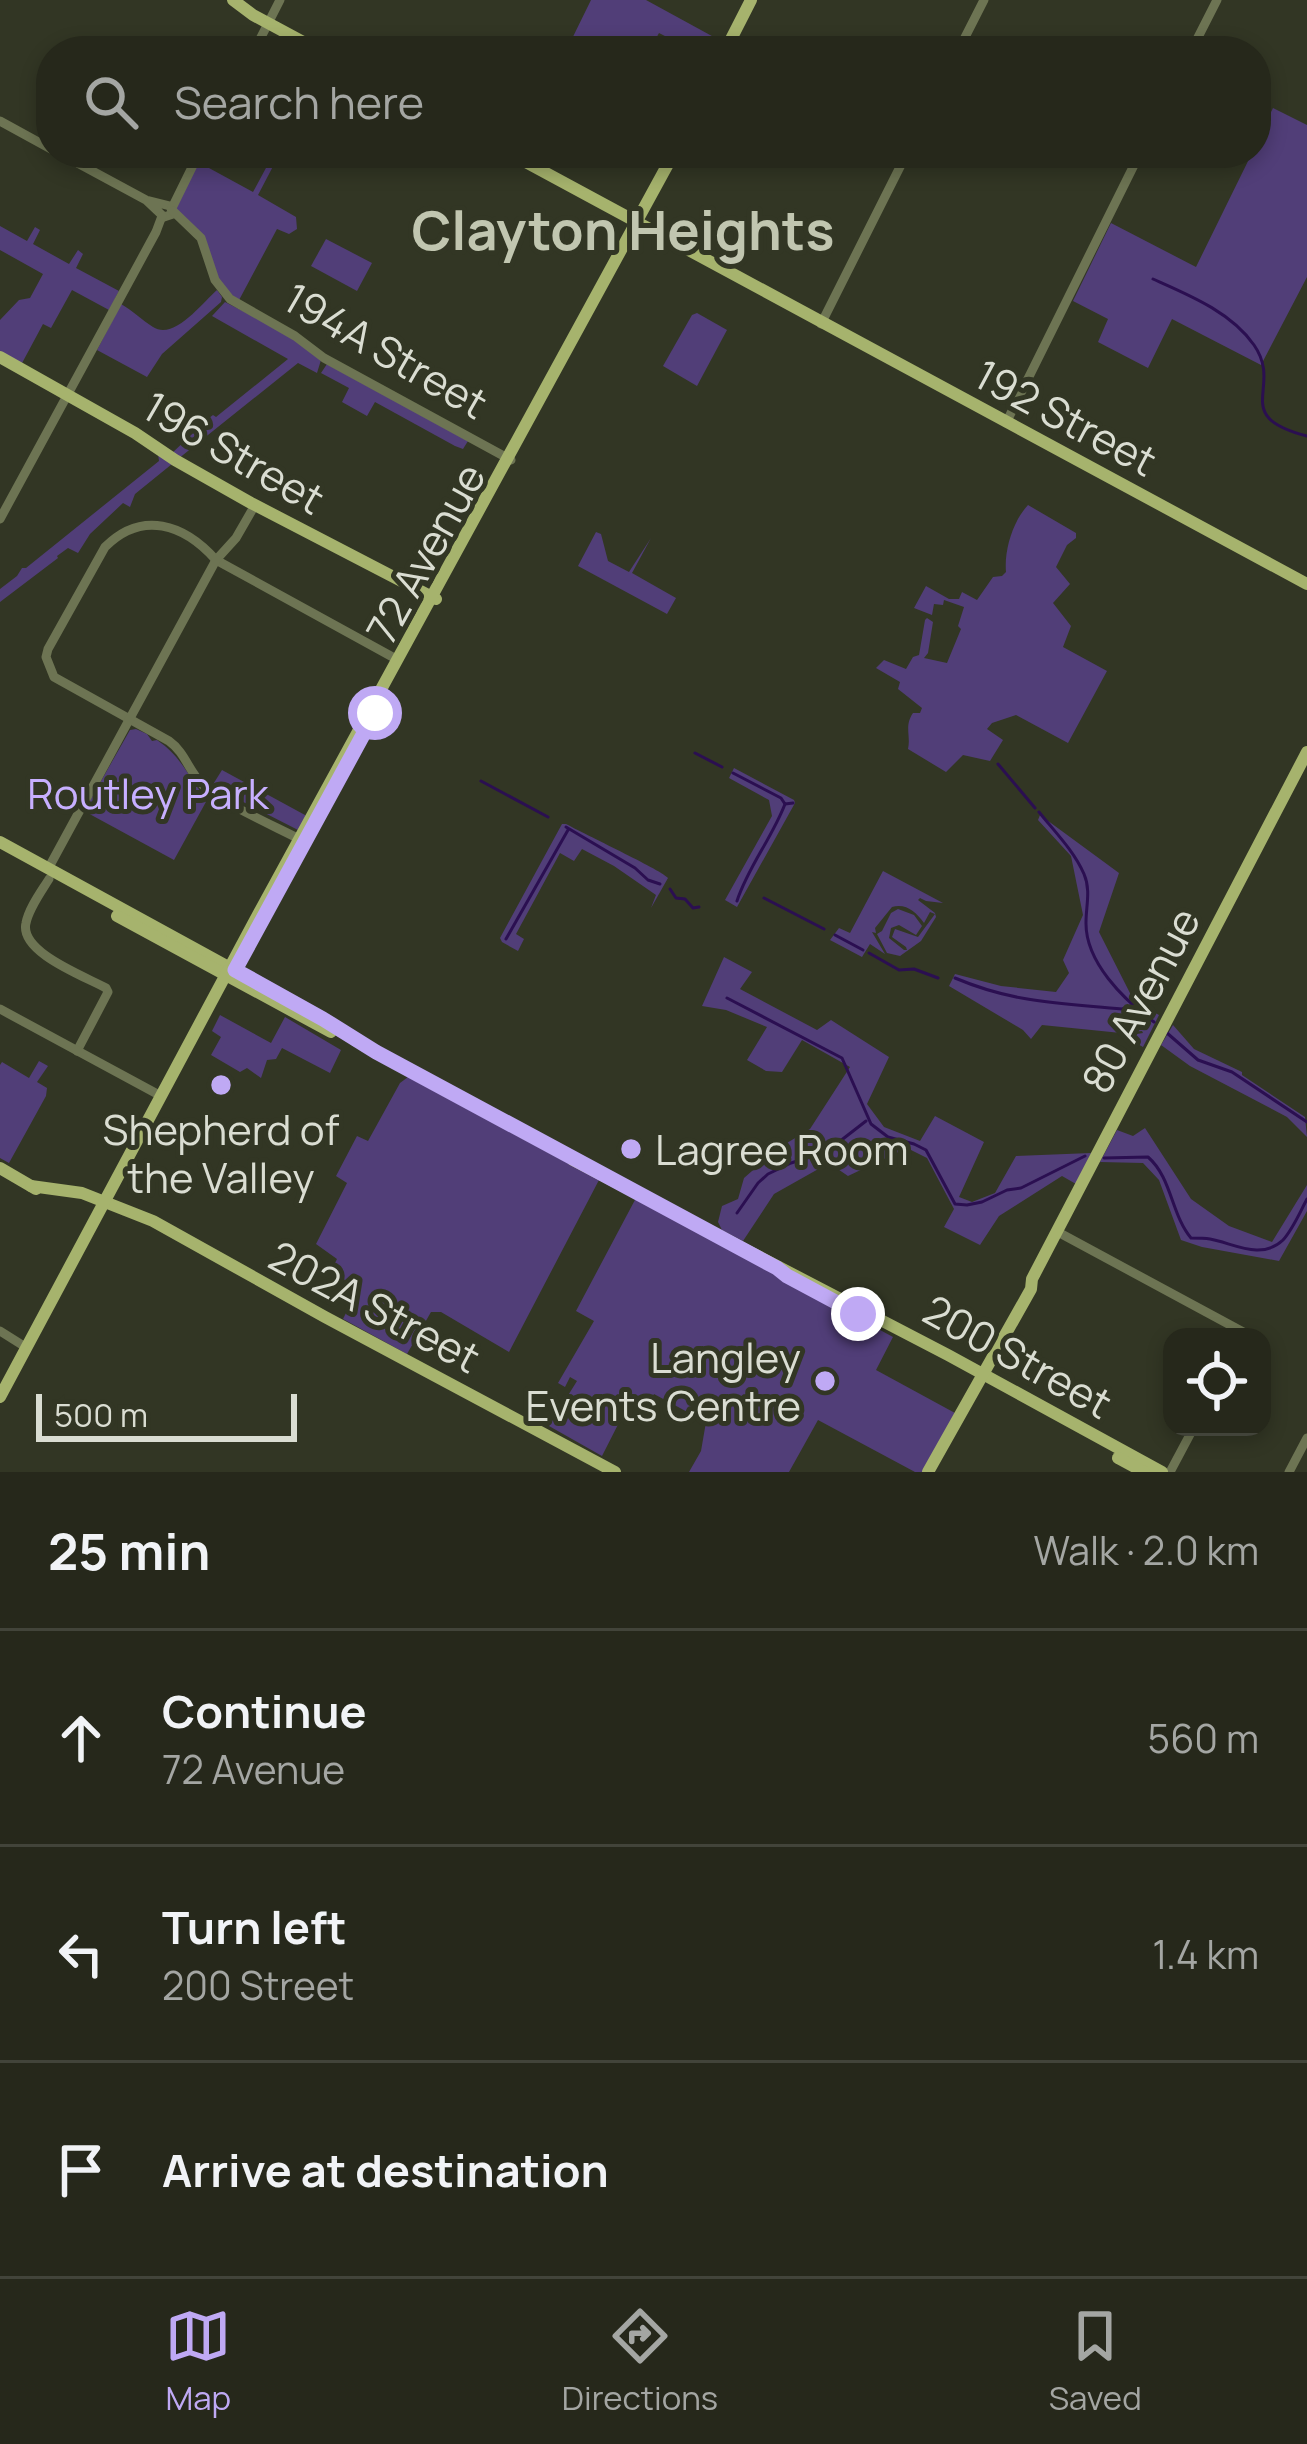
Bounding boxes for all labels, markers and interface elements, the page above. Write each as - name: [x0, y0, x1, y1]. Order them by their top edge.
- search box: [36, 36, 1271, 168]
- icon: search: [78, 69, 144, 135]
- text: Search here: [174, 71, 424, 133]
- district label: Clayton Heights: [411, 192, 835, 266]
- street label: 194A Street: [274, 268, 498, 432]
- street label: 192 Street: [965, 345, 1167, 489]
- street label: 196 Street: [133, 377, 335, 527]
- street label: 72 Avenue: [352, 453, 498, 653]
- route start: [348, 686, 402, 740]
- park label: Routley Park: [27, 764, 270, 822]
- street label: 80 Avenue: [1067, 897, 1213, 1103]
- marker: Shepherd of the Valley: [208, 1072, 234, 1098]
- place label: Shepherd of the Valley: [103, 1100, 340, 1206]
- place label: Lagree Room: [655, 1120, 909, 1178]
- marker: Lagree Room: [618, 1136, 644, 1162]
- street label: 202A Street: [259, 1226, 491, 1386]
- street label: 200 Street: [913, 1280, 1123, 1432]
- route end: [831, 1287, 885, 1341]
- place label: Langley Events Centre: [525, 1328, 801, 1434]
- map controls: [1163, 1328, 1271, 1436]
- button: locate: [1163, 1328, 1271, 1436]
- marker: Langley Events Centre: [812, 1368, 838, 1394]
- scale bar: [36, 1388, 297, 1441]
- text: 500 m: [54, 1392, 148, 1437]
- text: 25 min: [48, 1516, 211, 1585]
- text: Walk · 2.0 km: [1034, 1523, 1259, 1577]
- text: Continue: [162, 1680, 367, 1742]
- icon: ahead: [48, 1705, 114, 1771]
- text: 560 m: [1148, 1711, 1259, 1765]
- text: 72 Avenue: [162, 1742, 345, 1796]
- text: Turn left: [162, 1896, 347, 1958]
- icon: left: [48, 1921, 114, 1987]
- text: 1.4 km: [1152, 1927, 1259, 1981]
- text: 200 Street: [162, 1958, 354, 2012]
- icon: arrive: [48, 2137, 114, 2203]
- text: Arrive at destination: [162, 2139, 609, 2201]
- tab: Map: [165, 2303, 231, 2420]
- tab: Directions: [562, 2303, 718, 2420]
- tab: Saved: [1049, 2303, 1142, 2420]

